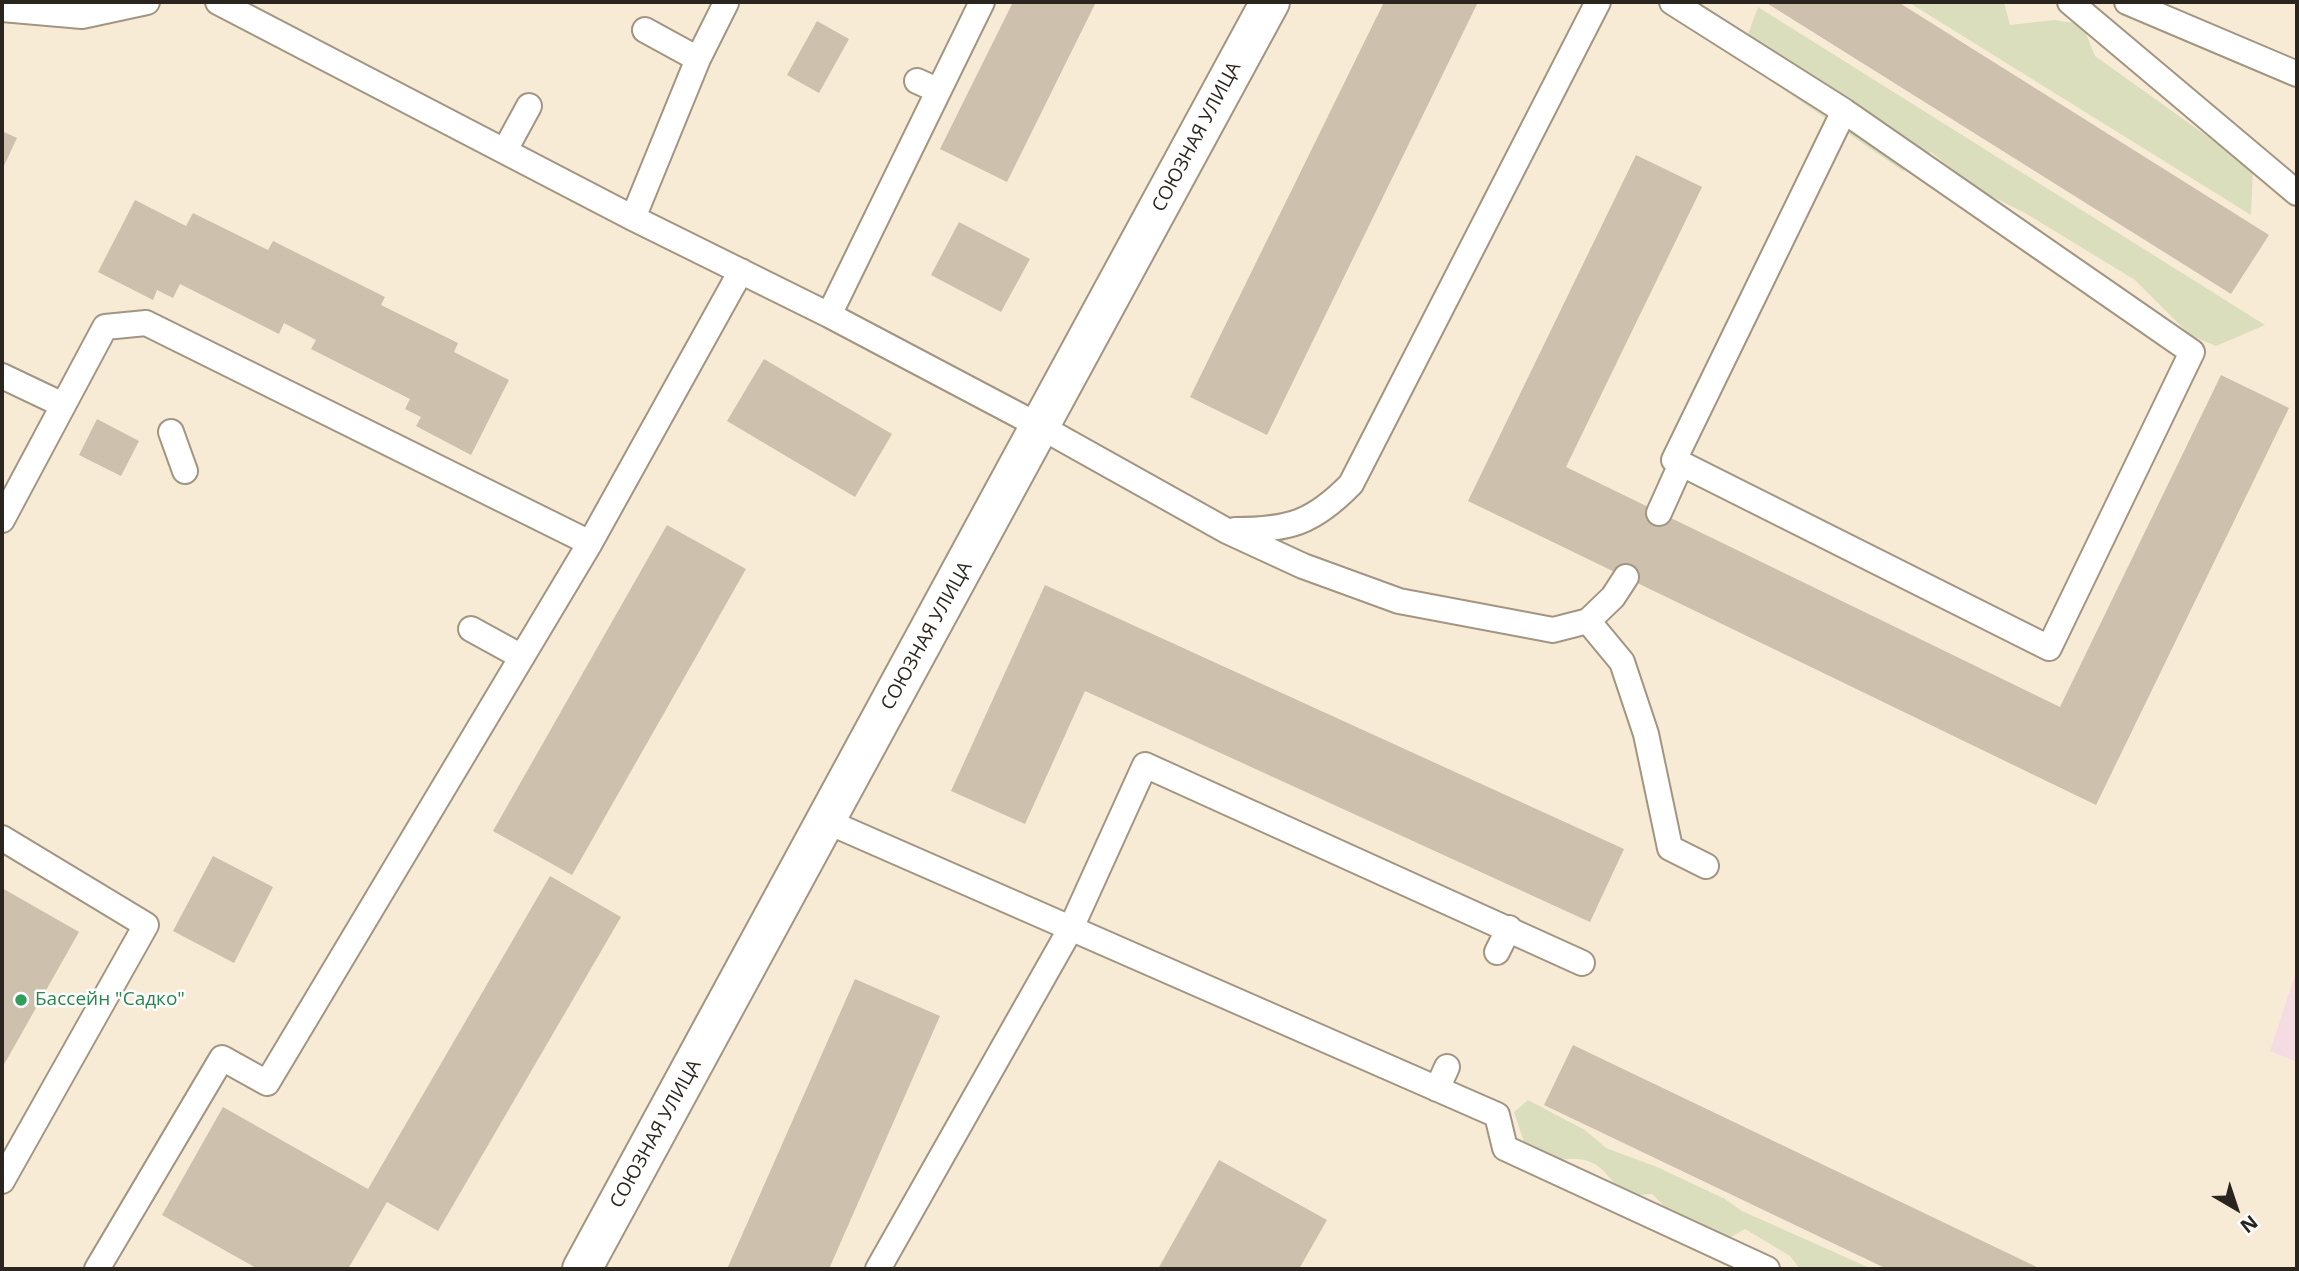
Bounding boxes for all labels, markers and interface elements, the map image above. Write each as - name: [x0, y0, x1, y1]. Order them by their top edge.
- street label: СОЮЗНАЯ УЛИЦА: [1148, 58, 1246, 216]
- street label: СОЮЗНАЯ УЛИЦА: [877, 558, 977, 714]
- place label: Бассейн "Садко": [35, 989, 185, 1011]
- marker: Бассейн "Садко": [13, 992, 29, 1008]
- street label: СОЮЗНАЯ УЛИЦА: [606, 1056, 706, 1212]
- north arrow: [2201, 1173, 2271, 1243]
- text: N: [2235, 1209, 2263, 1239]

